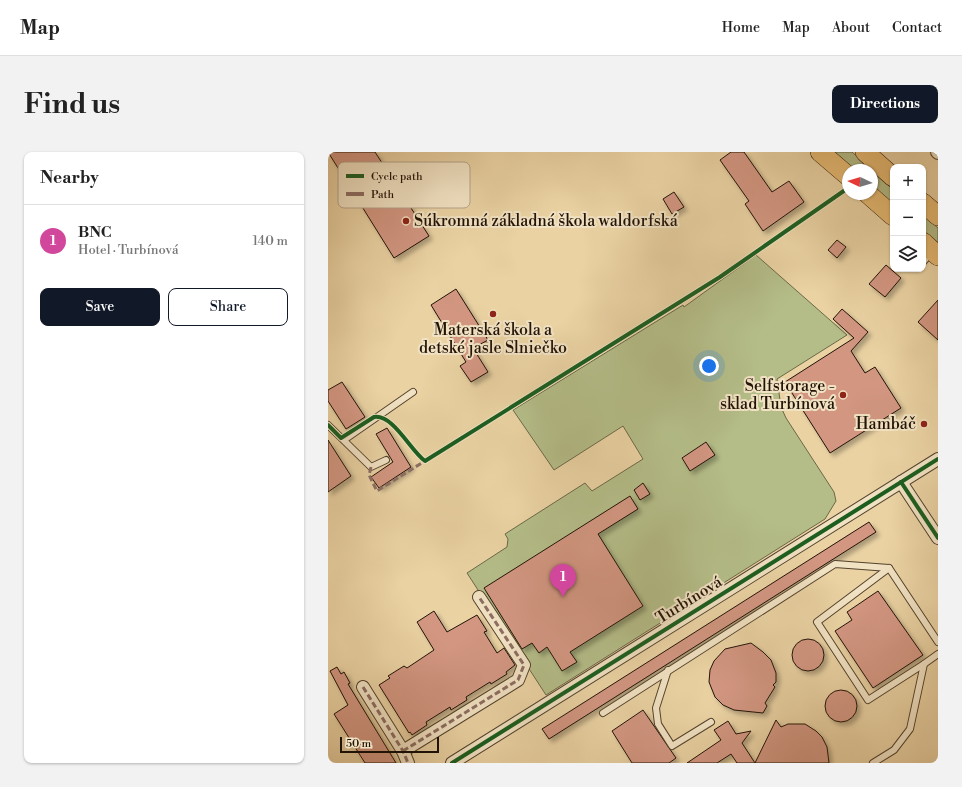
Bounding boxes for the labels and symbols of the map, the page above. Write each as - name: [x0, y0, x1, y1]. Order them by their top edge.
- legend: [338, 162, 470, 208]
- north arrow: [842, 164, 878, 200]
- text: Cycle path: [371, 170, 423, 184]
- text: Path: [371, 188, 395, 202]
- place label: Súkromná základná škola waldorfská: [414, 211, 679, 231]
- marker: Súkromná základná škola waldorfská: [401, 216, 411, 226]
- marker: Materská škola a detské jasle Slniečko: [488, 309, 498, 319]
- place label: Materská škola a detské jasle Slniečko: [419, 320, 567, 358]
- your location: [699, 356, 719, 376]
- place label: Selfstorage - sklad Turbínová: [720, 376, 836, 414]
- marker: Selfstorage - sklad Turbínová: [838, 390, 848, 400]
- place label: Hambáč: [856, 414, 916, 434]
- marker: Hambáč: [919, 419, 929, 429]
- pin: 1: [550, 564, 576, 597]
- street label: Turbínová: [652, 571, 727, 628]
- scale bar: [340, 735, 439, 754]

